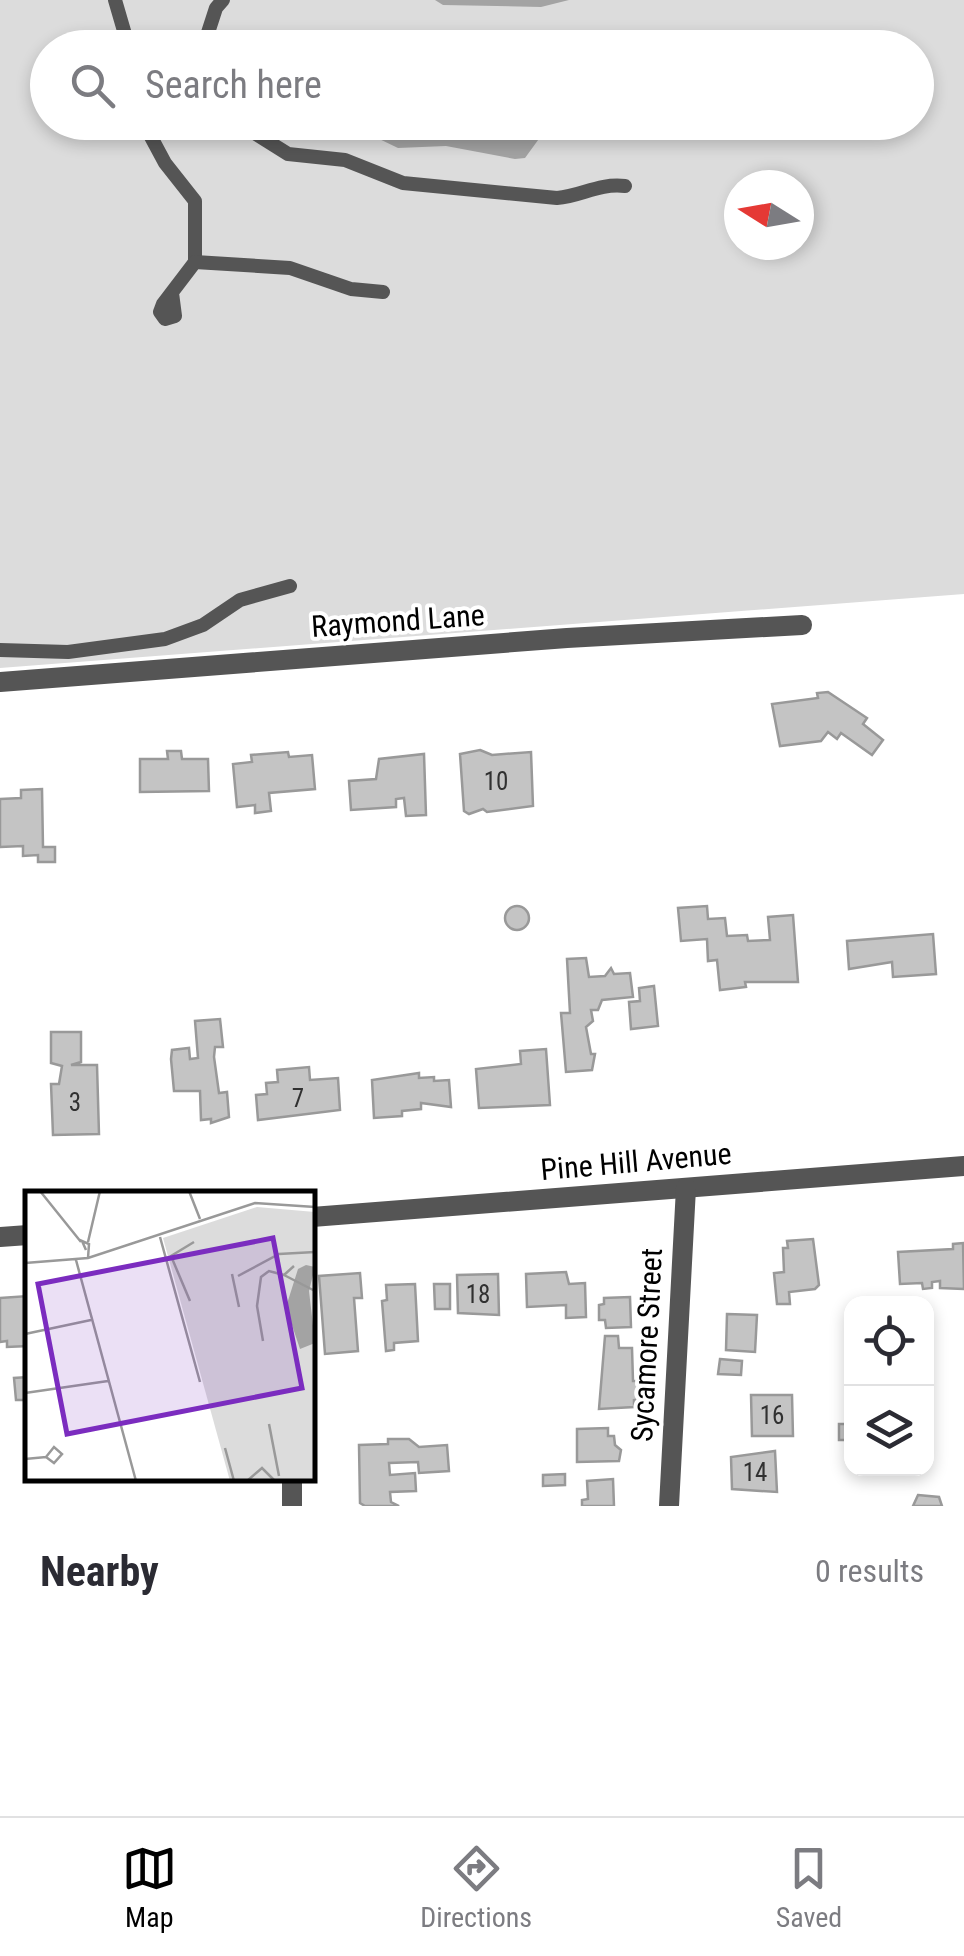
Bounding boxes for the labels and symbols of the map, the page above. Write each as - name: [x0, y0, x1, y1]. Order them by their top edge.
- north arrow: [724, 170, 814, 260]
- street label: Raymond Lane: [310, 597, 486, 644]
- house number: 10: [484, 767, 508, 796]
- house number: 7: [292, 1084, 304, 1113]
- house number: 3: [69, 1088, 81, 1117]
- street label: Pine Hill Avenue: [539, 1136, 733, 1187]
- inset map: [25, 1191, 315, 1481]
- street label: Sycamore Street: [624, 1247, 669, 1443]
- house number: 18: [466, 1280, 490, 1309]
- house number: 16: [760, 1401, 784, 1430]
- house number: 14: [743, 1458, 767, 1487]

